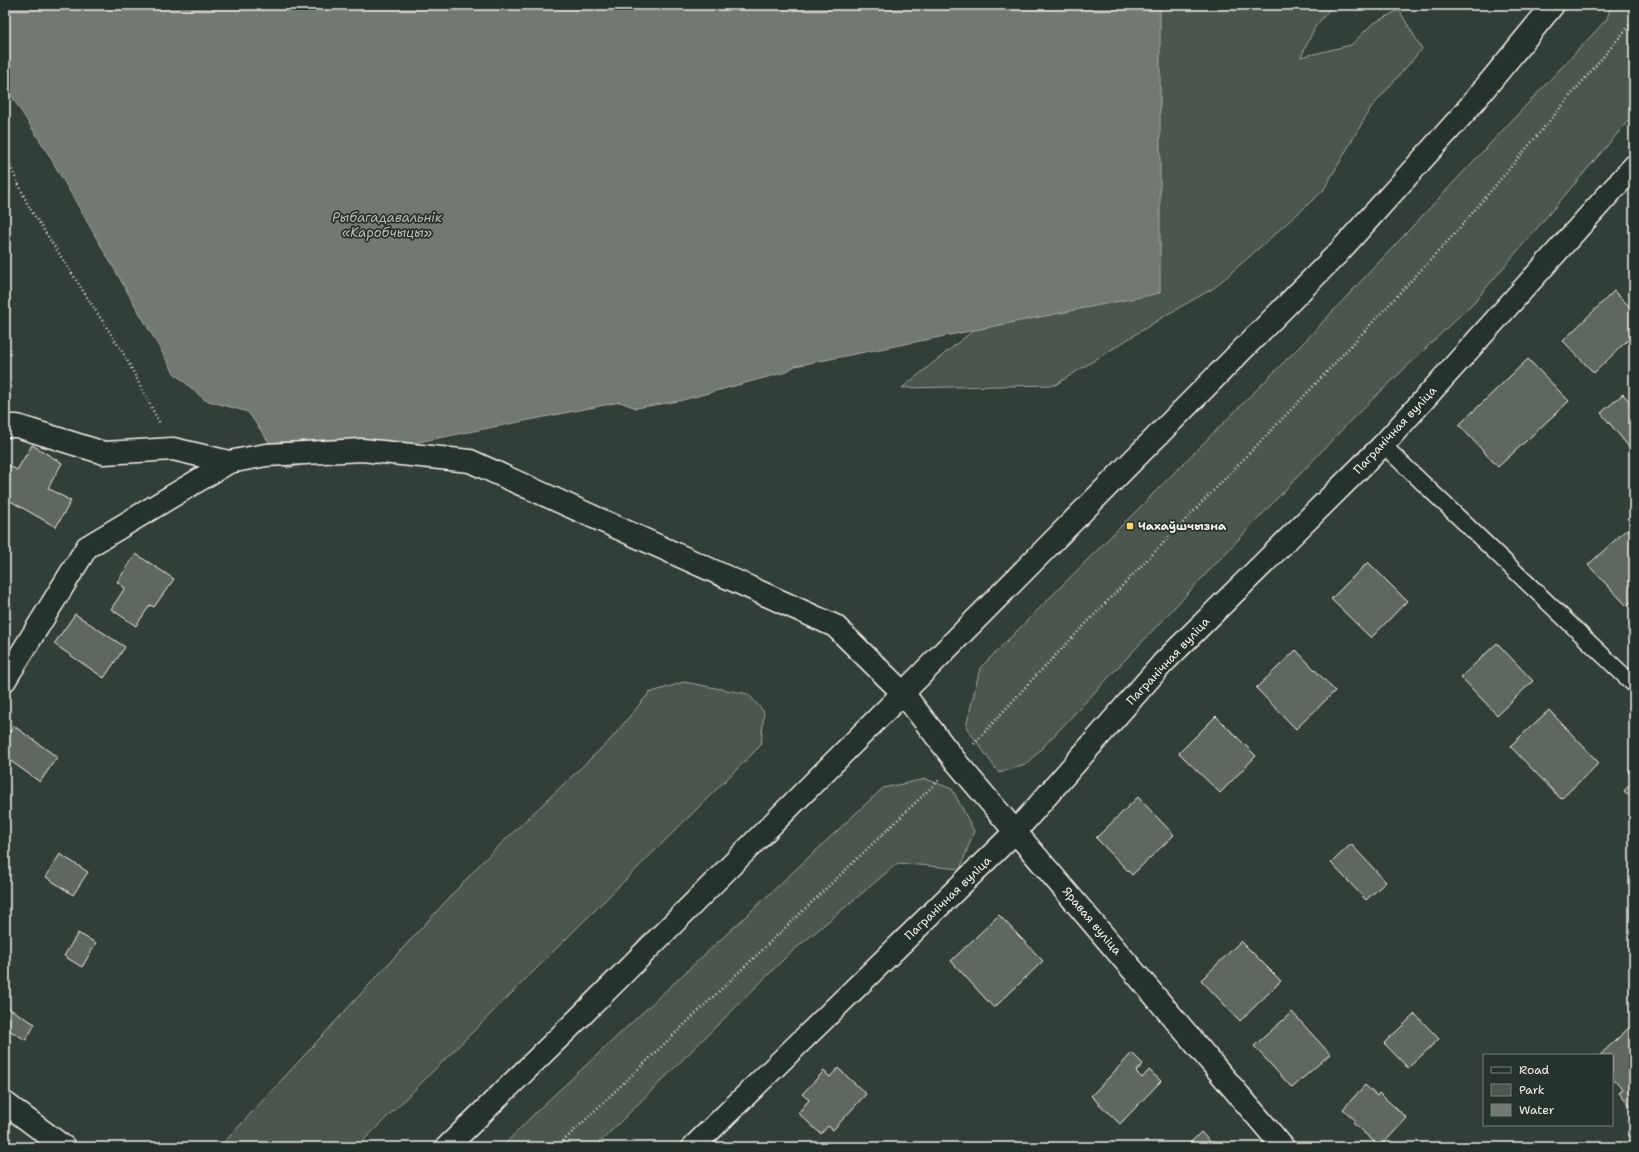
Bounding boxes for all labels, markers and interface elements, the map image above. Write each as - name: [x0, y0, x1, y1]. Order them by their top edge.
- water label: Рыбагадавальнік «Каробчыцы»: [332, 209, 443, 241]
- street label: Пагранічная вуліца: [1350, 382, 1440, 477]
- place label: Чахаўшчызна: [1138, 518, 1227, 534]
- marker: Чахаўшчызна: [1125, 521, 1135, 531]
- street label: Пагранічная вуліца: [1123, 613, 1213, 708]
- street label: Пагранічная вуліца: [901, 852, 995, 944]
- street label: Яравая вуліца: [1059, 884, 1125, 959]
- legend: [1483, 1054, 1613, 1126]
- text: Road: [1519, 1062, 1550, 1078]
- text: Park: [1519, 1082, 1545, 1098]
- text: Water: [1519, 1102, 1555, 1118]

